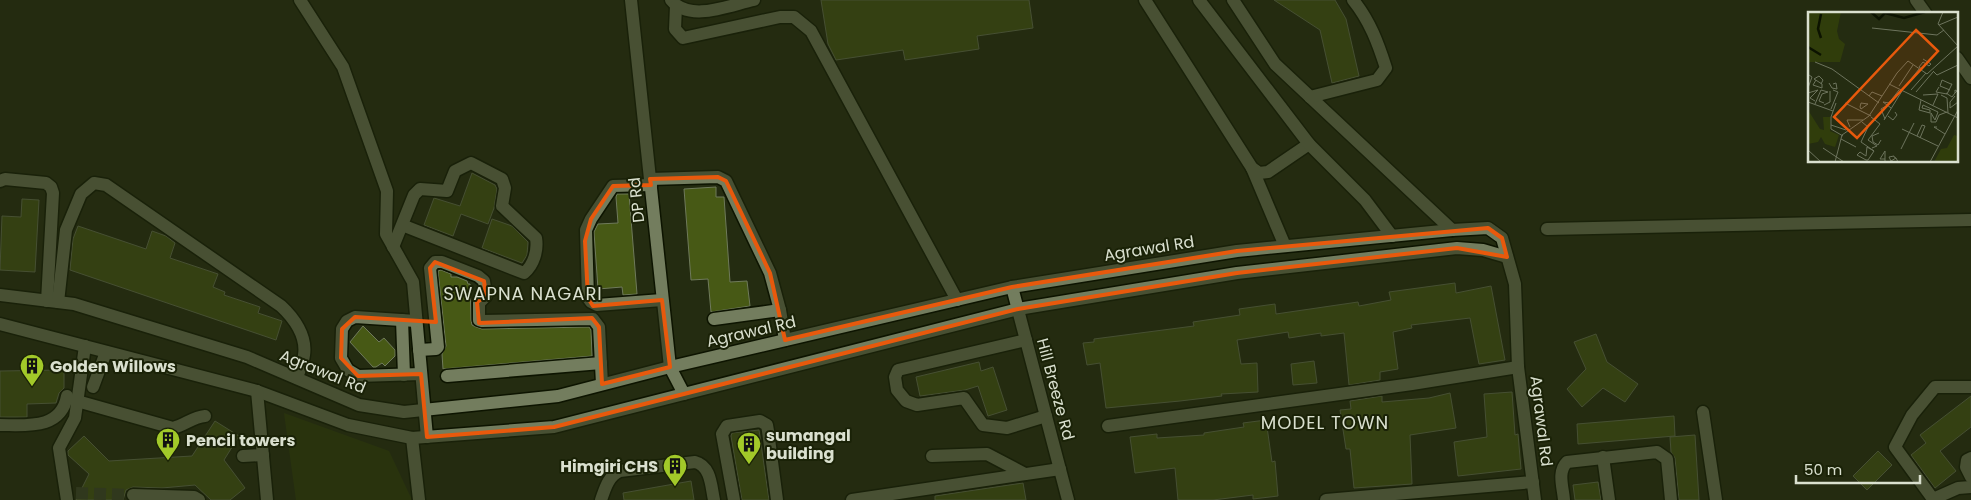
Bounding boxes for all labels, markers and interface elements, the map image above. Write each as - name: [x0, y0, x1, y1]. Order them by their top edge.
- inset map: [1808, 12, 1958, 162]
- street label: DP Rd: [623, 176, 650, 224]
- street label: Agrawal Rd: [1102, 230, 1196, 267]
- district label: SWAPNA NAGARI: [443, 281, 603, 306]
- street label: Agrawal Rd: [704, 310, 798, 353]
- street label: Hill Breeze Rd: [1031, 336, 1080, 443]
- street label: Agrawal Rd: [276, 344, 369, 399]
- building icon: Golden Willows: [19, 353, 45, 387]
- place label: Golden Willows: [50, 355, 176, 378]
- street label: Agrawal Rd: [1525, 374, 1558, 468]
- district label: MODEL TOWN: [1261, 410, 1389, 435]
- place label: sumangal building: [766, 424, 851, 465]
- building icon: Pencil towers: [155, 427, 181, 461]
- place label: Pencil towers: [186, 429, 295, 452]
- building icon: sumangal building: [736, 431, 762, 465]
- scale bar: [1796, 452, 1920, 484]
- building icon: Himgiri CHS: [662, 453, 688, 487]
- place label: Himgiri CHS: [560, 455, 658, 478]
- text: 50 m: [1804, 459, 1842, 480]

